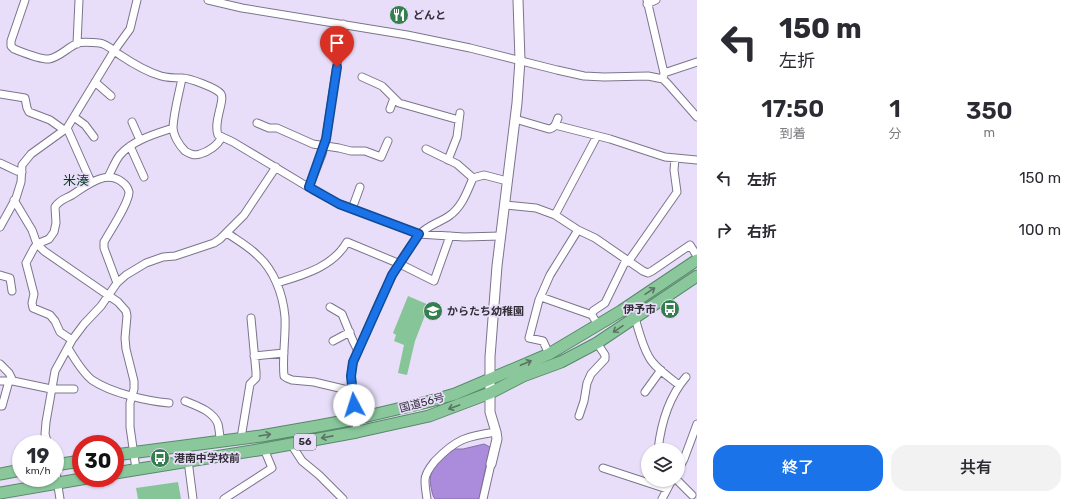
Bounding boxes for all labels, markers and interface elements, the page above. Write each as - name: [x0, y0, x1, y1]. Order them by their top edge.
- restaurant icon: どんと: [388, 4, 410, 26]
- place label: どんと: [413, 9, 446, 22]
- text: 150 m: [779, 12, 862, 45]
- icon: left: [713, 16, 765, 68]
- pin: [320, 26, 354, 67]
- icon: arrive: [326, 32, 348, 54]
- text: 左折: [779, 50, 815, 72]
- text: 17:50: [761, 95, 824, 123]
- text: 1: [889, 95, 901, 123]
- text: 350: [966, 97, 1013, 125]
- text: m: [984, 125, 995, 140]
- text: 到着: [780, 126, 806, 141]
- text: 分: [889, 126, 902, 141]
- icon: left: [713, 167, 735, 189]
- text: 150 m: [1019, 169, 1061, 187]
- text: 左折: [747, 171, 777, 189]
- district label: 米湊: [63, 173, 89, 188]
- icon: right: [713, 219, 735, 241]
- text: 100 m: [1019, 221, 1061, 239]
- text: 右折: [747, 223, 777, 241]
- one-way arrow: [645, 287, 656, 295]
- bus stop icon: 伊予市: [659, 298, 681, 320]
- school or university icon: からたち幼稚園: [422, 300, 444, 322]
- place label: 伊予市: [623, 303, 656, 316]
- place label: からたち幼稚園: [447, 305, 524, 318]
- one-way arrow: [613, 325, 624, 333]
- one-way arrow: [520, 359, 532, 367]
- position arrow: [333, 384, 375, 426]
- street label: 国道56号: [398, 391, 446, 415]
- one-way arrow: [448, 404, 460, 412]
- one-way arrow: [258, 431, 271, 439]
- road number: 56: [294, 434, 316, 450]
- one-way arrow: [321, 434, 334, 442]
- speed limit sign: 30: [72, 435, 124, 487]
- map controls: [641, 443, 685, 487]
- button: layers: [641, 443, 685, 487]
- text: 19: [27, 444, 49, 468]
- button: 終了: [713, 445, 883, 491]
- button: 共有: [891, 445, 1061, 491]
- bus stop icon: 港南中学校前: [149, 447, 171, 469]
- place label: 港南中学校前: [174, 452, 240, 465]
- text: km/h: [26, 465, 50, 477]

